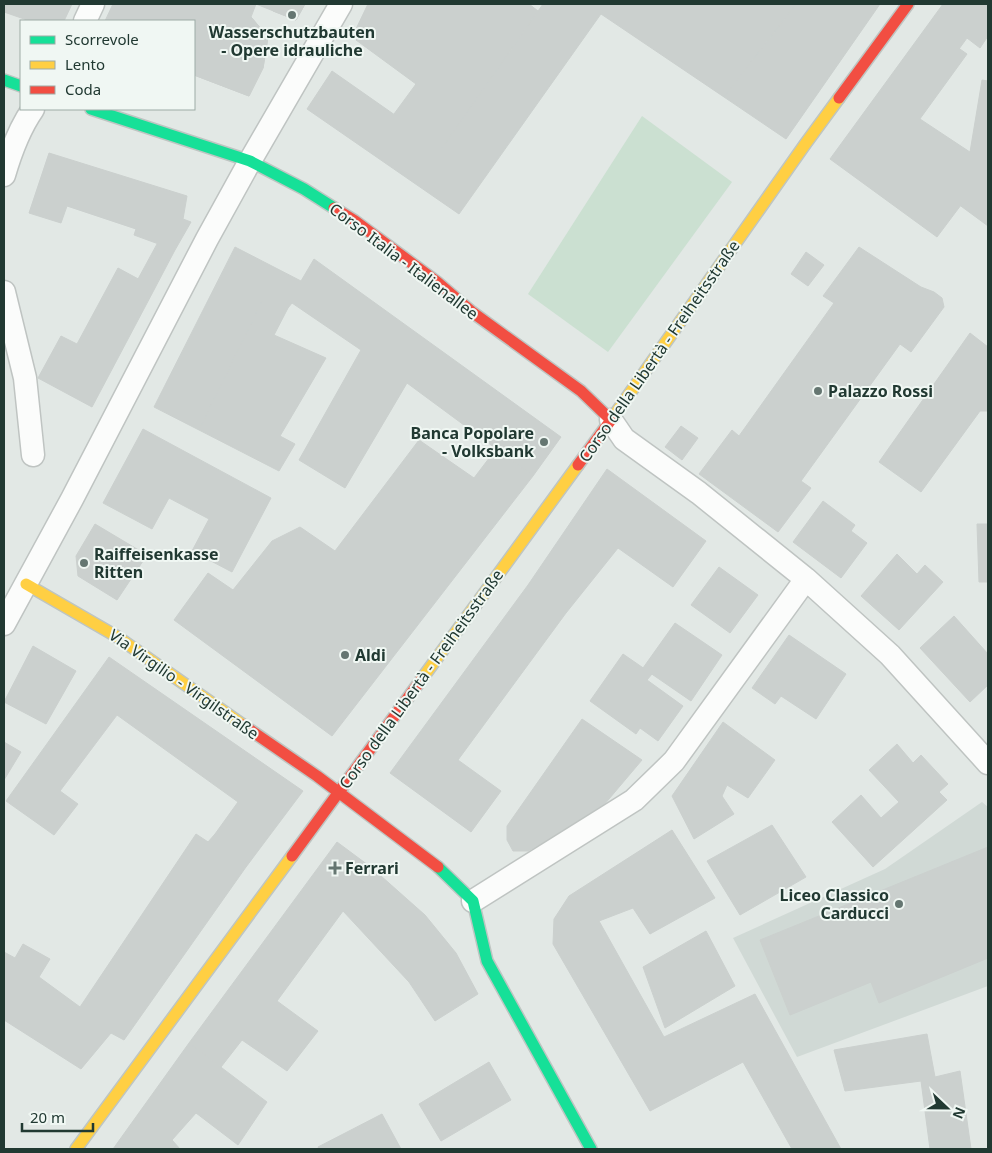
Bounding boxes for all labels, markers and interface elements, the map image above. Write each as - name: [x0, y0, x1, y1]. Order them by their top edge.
- marker: Wasserschutzbauten - Opere idrauliche: [286, 9, 298, 21]
- legend: [20, 20, 195, 110]
- place label: Wasserschutzbauten - Opere idrauliche: [209, 21, 375, 61]
- text: Scorrevole: [65, 29, 139, 49]
- text: Lento: [65, 54, 105, 74]
- text: Coda: [65, 79, 101, 99]
- street label: Corso Italia - Italienallee: [325, 198, 483, 324]
- street label: Corso della Libertà - Freiheitsstraße: [574, 236, 744, 466]
- place label: Palazzo Rossi: [828, 380, 933, 402]
- marker: Palazzo Rossi: [812, 385, 824, 397]
- place label: Banca Popolare - Volksbank: [411, 422, 534, 462]
- marker: Banca Popolare - Volksbank: [538, 436, 550, 448]
- place label: Raiffeisenkasse Ritten: [94, 543, 219, 583]
- marker: Raiffeisenkasse Ritten: [78, 557, 90, 569]
- street label: Corso della Libertà - Freiheitsstraße: [334, 565, 508, 793]
- street label: Via Virgilio - Virgilstraße: [105, 624, 263, 744]
- place label: Aldi: [355, 644, 386, 666]
- marker: Aldi: [339, 649, 351, 661]
- place label: Ferrari: [345, 857, 399, 879]
- marker: Ferrari: [329, 862, 341, 874]
- place label: Liceo Classico Carducci: [780, 884, 889, 924]
- marker: Liceo Classico Carducci: [893, 898, 905, 910]
- north arrow: [922, 1083, 972, 1133]
- scale bar: [22, 1100, 94, 1132]
- text: N: [949, 1104, 970, 1122]
- text: 20 m: [30, 1107, 65, 1127]

